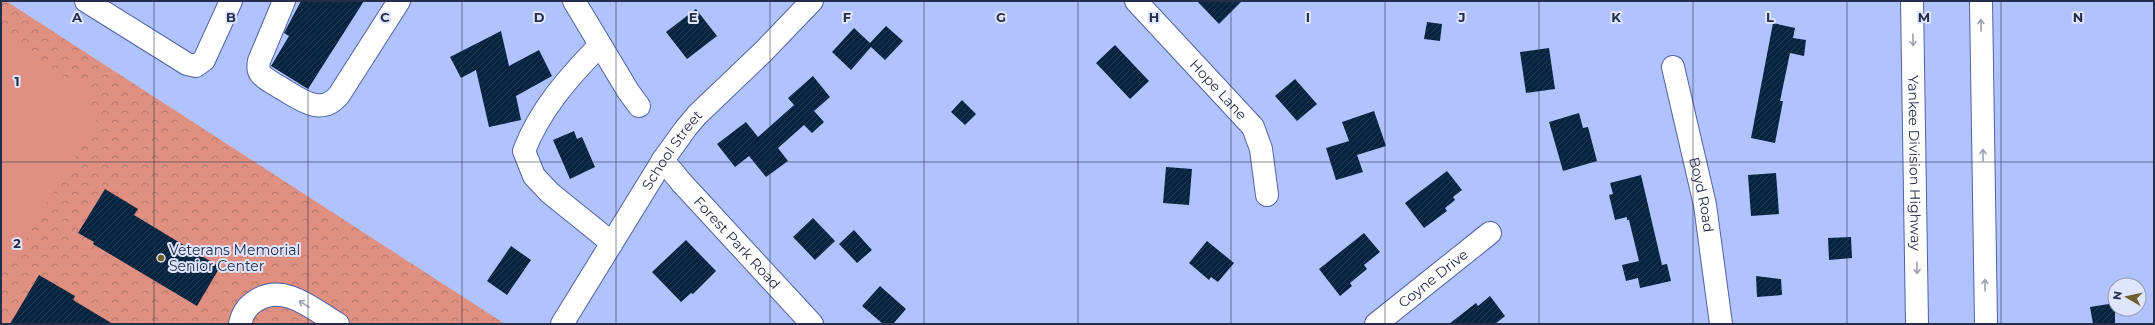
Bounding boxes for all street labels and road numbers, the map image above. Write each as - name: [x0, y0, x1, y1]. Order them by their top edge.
- street label: Hope Lane: [1186, 56, 1251, 124]
- street label: Yankee Division Highway: [1904, 75, 1925, 251]
- street label: School Street: [638, 106, 706, 193]
- street label: Boyd Road: [1685, 155, 1718, 233]
- street label: Forest Park Road: [690, 193, 784, 293]
- street label: Coyne Drive: [1395, 245, 1472, 312]

